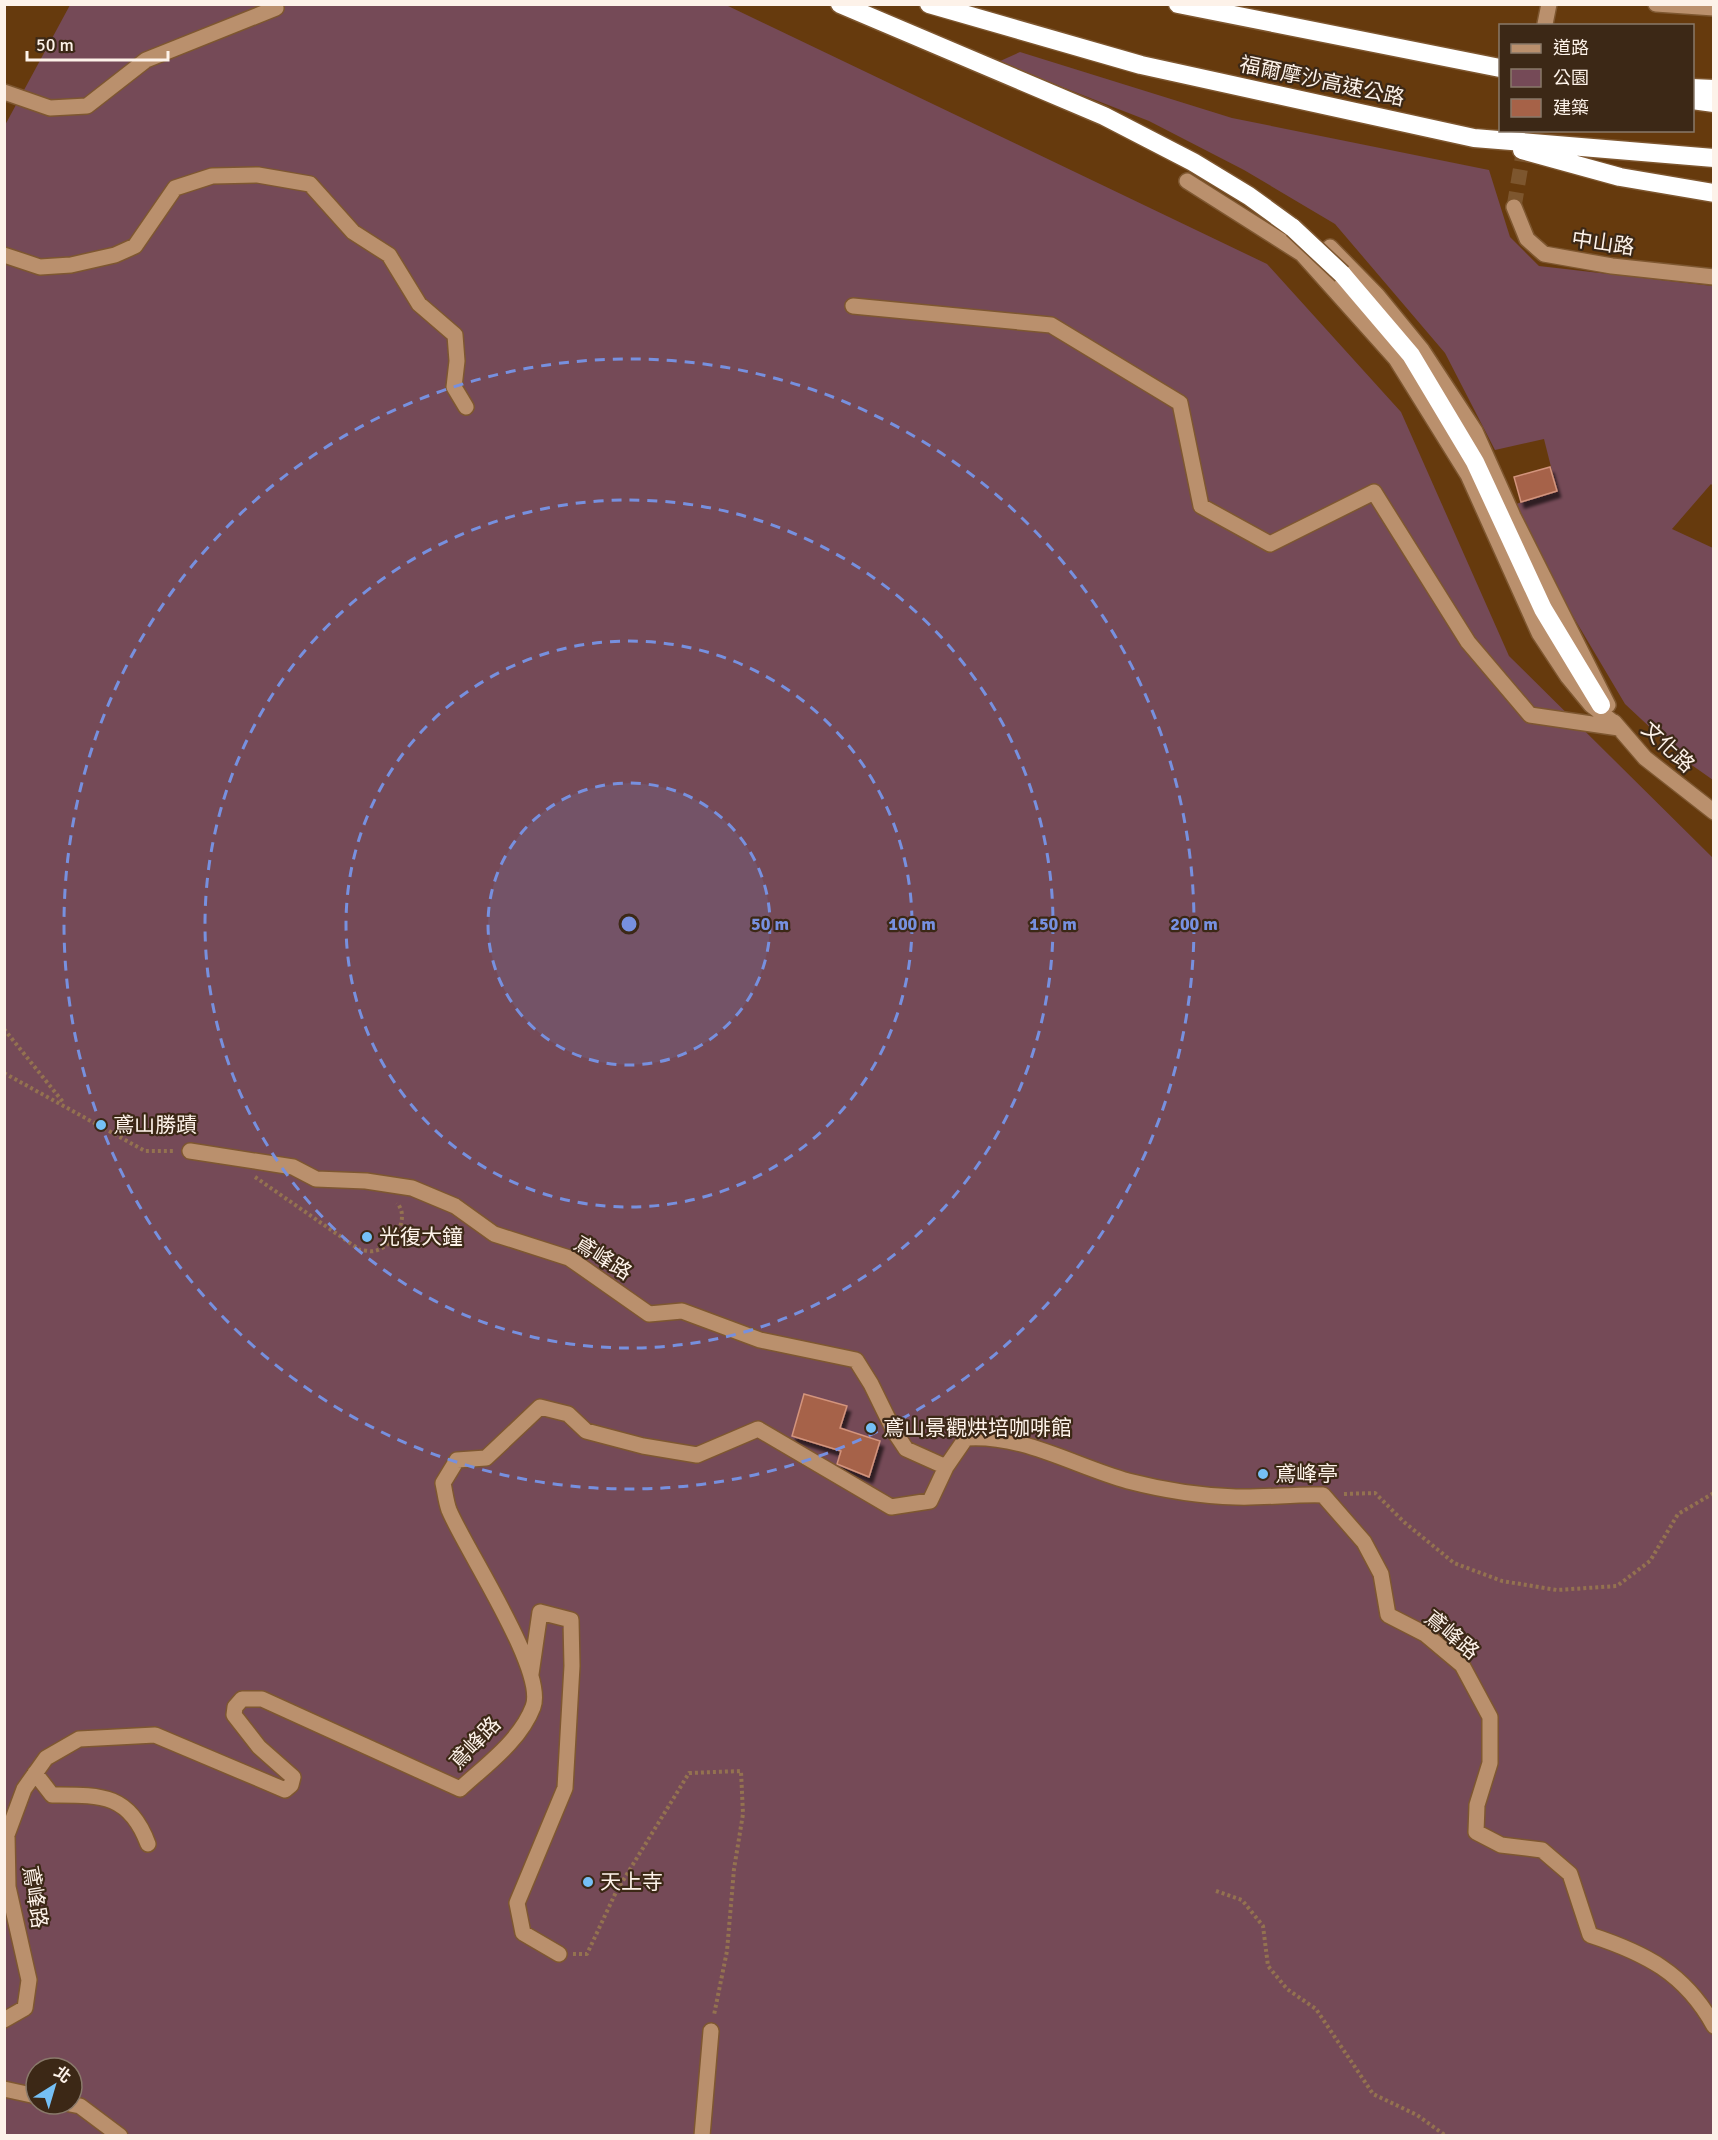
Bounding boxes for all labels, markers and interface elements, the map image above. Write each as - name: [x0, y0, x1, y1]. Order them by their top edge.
- scale bar: [27, 24, 168, 62]
- legend: [1499, 24, 1694, 132]
- text: 50 m: [36, 34, 74, 56]
- text: 道路: [1553, 37, 1589, 59]
- street label: 福爾摩沙高速公路: [1237, 51, 1407, 111]
- text: 公園: [1553, 67, 1589, 89]
- text: 建築: [1553, 97, 1589, 119]
- street label: 中山路: [1570, 226, 1636, 260]
- street label: 文化路: [1636, 716, 1700, 778]
- text: 50 m: [751, 913, 789, 935]
- text: 100 m: [888, 913, 936, 935]
- text: 150 m: [1029, 913, 1077, 935]
- text: 200 m: [1170, 913, 1218, 935]
- centre of rings: [619, 914, 639, 934]
- place label: 鳶山勝蹟: [113, 1112, 197, 1138]
- marker: 鳶山勝蹟: [94, 1118, 108, 1132]
- place label: 光復大鐘: [379, 1224, 463, 1250]
- marker: 光復大鐘: [360, 1230, 374, 1244]
- street label: 鳶峰路: [569, 1230, 637, 1286]
- place label: 鳶山景觀烘培咖啡館: [883, 1415, 1072, 1441]
- marker: 鳶山景觀烘培咖啡館: [864, 1421, 878, 1435]
- place label: 鳶峰亭: [1275, 1461, 1338, 1487]
- marker: 鳶峰亭: [1256, 1467, 1270, 1481]
- street label: 鳶峰路: [1420, 1605, 1484, 1665]
- street label: 鳶峰路: [444, 1711, 506, 1775]
- street label: 鳶峰路: [17, 1864, 53, 1930]
- place label: 天上寺: [600, 1869, 663, 1895]
- marker: 天上寺: [581, 1875, 595, 1889]
- north arrow: [24, 2056, 84, 2116]
- text: 北: [50, 2062, 75, 2088]

